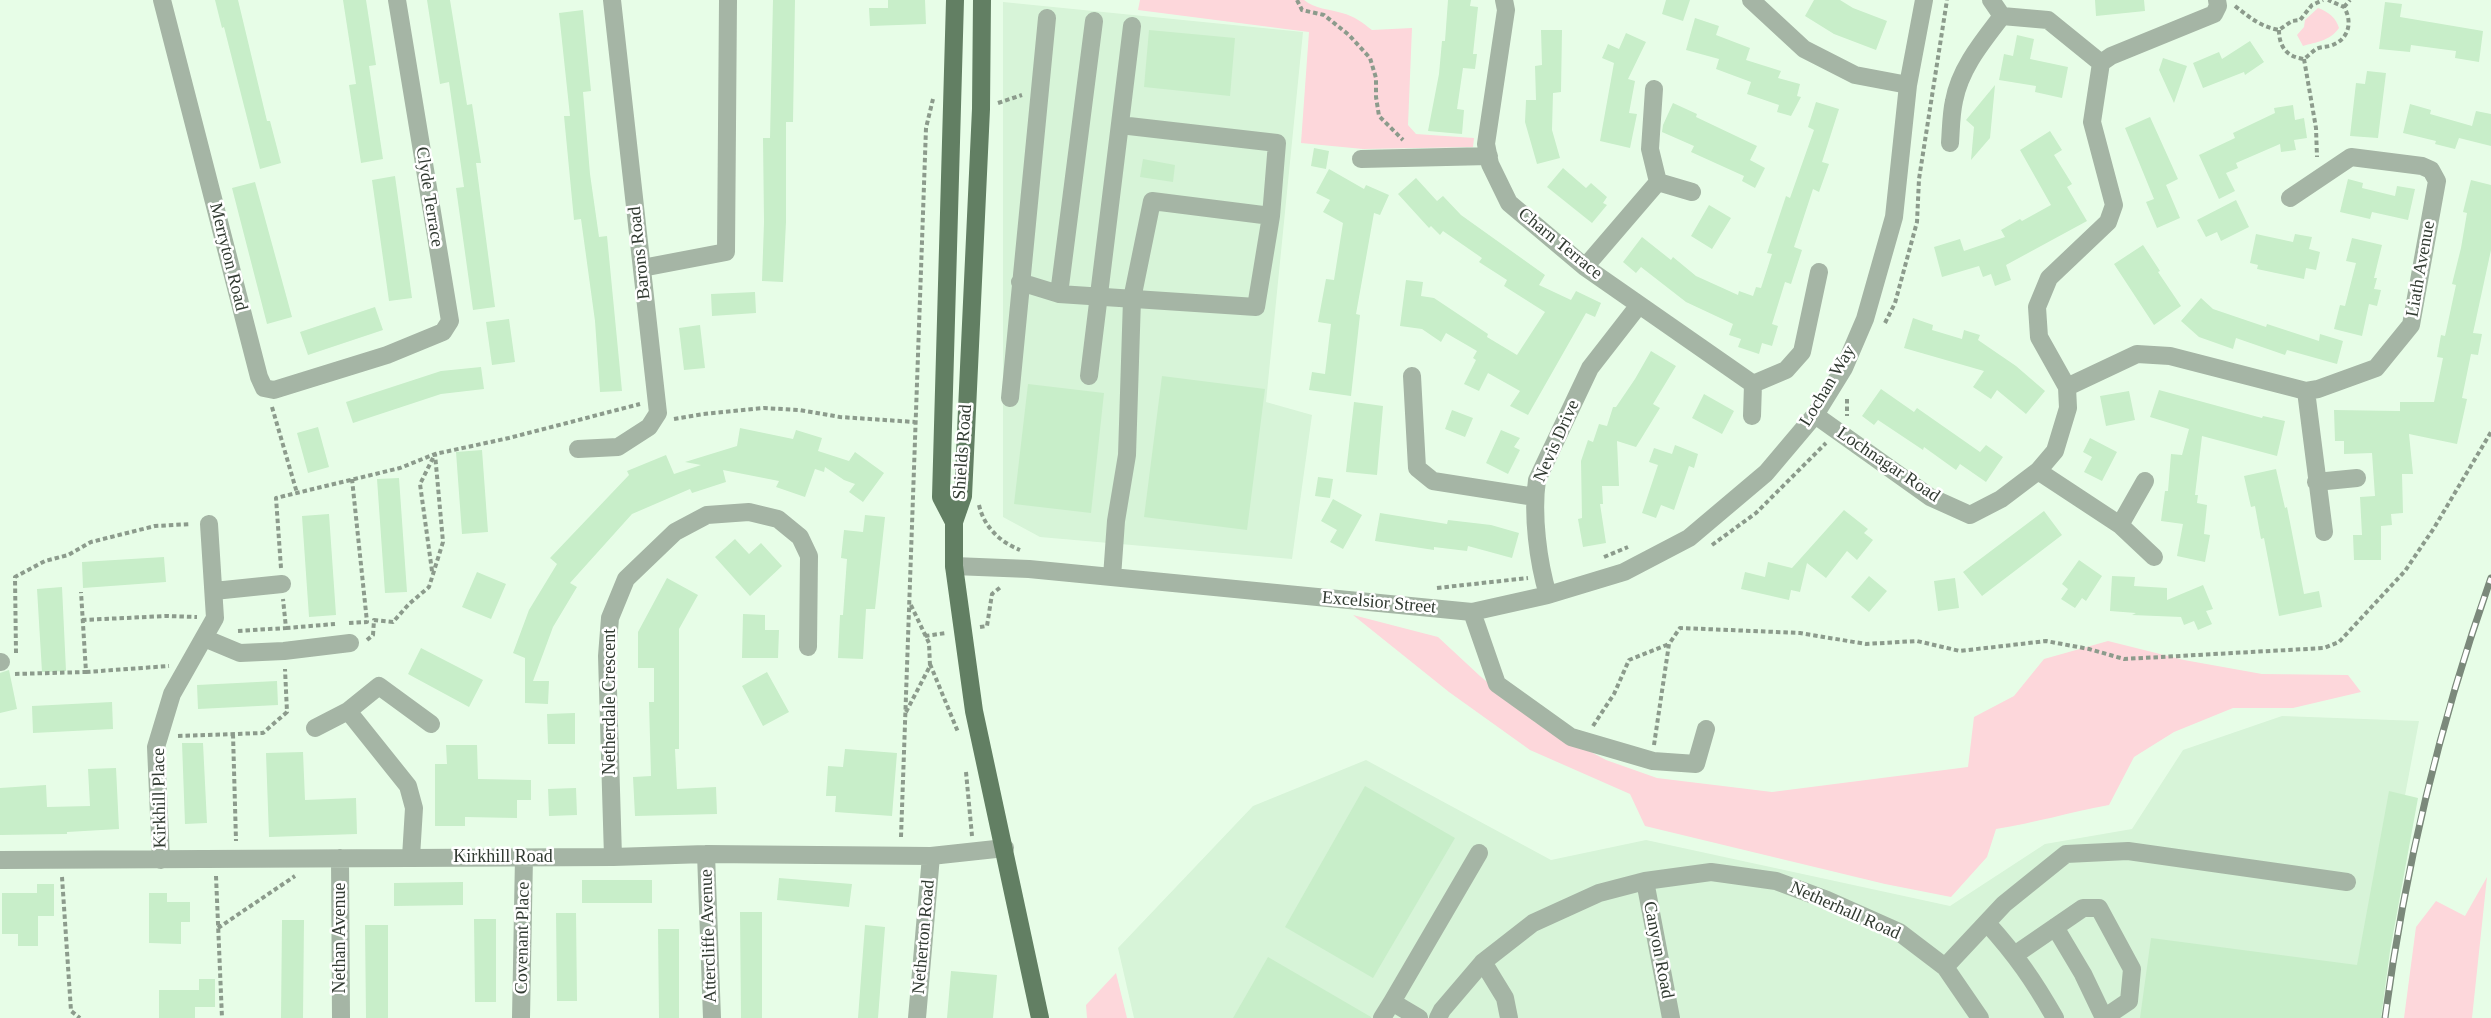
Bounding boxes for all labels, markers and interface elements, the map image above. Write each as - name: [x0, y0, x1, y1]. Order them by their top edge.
- street label: Clyde Terrace: [410, 145, 448, 249]
- street label: Merryton Road: [204, 201, 252, 313]
- street label: Charn Terrace: [1514, 203, 1606, 285]
- street label: Barons Road: [624, 205, 656, 301]
- street label: Liath Avenue: [2402, 219, 2440, 319]
- street label: Lochan Way: [1795, 341, 1861, 431]
- street label: Nevis Drive: [1529, 397, 1585, 485]
- street label: Shields Road: [949, 404, 977, 500]
- street label: Lochnagar Road: [1832, 423, 1944, 507]
- street label: Excelsior Street: [1321, 587, 1437, 619]
- street label: Netherdale Crescent: [599, 629, 621, 775]
- street label: Kirkhill Place: [148, 748, 172, 848]
- street label: Kirkhill Road: [453, 846, 553, 868]
- street label: Attercliffe Avenue: [696, 869, 722, 1003]
- street label: Netherhall Road: [1786, 877, 1904, 945]
- street label: Netherton Road: [908, 879, 940, 995]
- street label: Nethan Avenue: [329, 882, 351, 994]
- street label: Covenant Place: [511, 882, 535, 994]
- street label: Canyon Road: [1638, 900, 1678, 1000]

